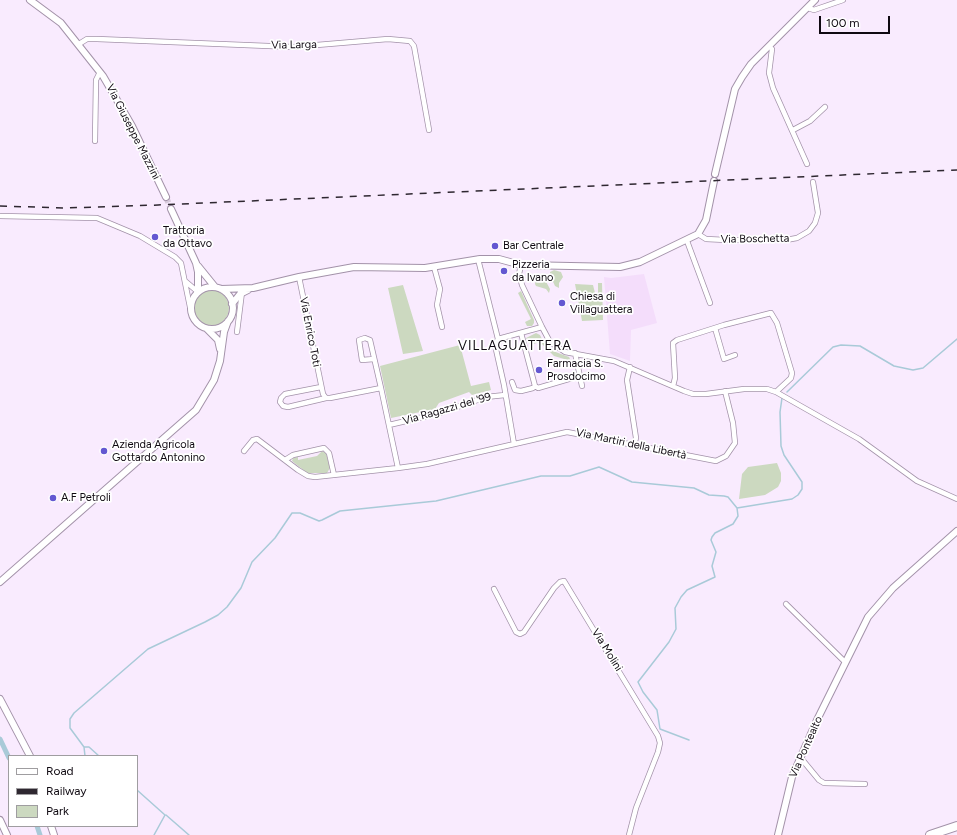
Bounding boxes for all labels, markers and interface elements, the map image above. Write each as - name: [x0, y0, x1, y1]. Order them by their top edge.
- scale bar: [821, 8, 892, 34]
- text: 100 m: [826, 16, 860, 30]
- street label: Via Larga: [271, 38, 317, 52]
- street label: Via Giuseppe Mazzini: [103, 82, 163, 182]
- place label: Trattoria da Ottavo: [163, 224, 212, 250]
- marker: Trattoria da Ottavo: [150, 232, 160, 242]
- street label: Via Boschetta: [721, 232, 789, 246]
- place label: Bar Centrale: [503, 239, 564, 253]
- marker: Bar Centrale: [490, 241, 500, 251]
- place label: Pizzeria da Ivano: [512, 258, 553, 284]
- marker: Pizzeria da Ivano: [499, 266, 509, 276]
- place label: Chiesa di Villaguattera: [570, 290, 632, 316]
- street label: Via Enrico Toti: [297, 296, 323, 368]
- marker: Chiesa di Villaguattera: [557, 298, 567, 308]
- district label: VILLAGUATTERA: [458, 338, 572, 354]
- place label: Farmacia S. Prosdocimo: [547, 357, 606, 383]
- marker: Farmacia S. Prosdocimo: [534, 365, 544, 375]
- street label: Via Ragazzi del '99: [401, 390, 493, 428]
- street label: Via Martiri della Libertà: [575, 426, 687, 462]
- place label: Azienda Agricola Gottardo Antonino: [112, 438, 205, 464]
- marker: Azienda Agricola Gottardo Antonino: [99, 446, 109, 456]
- place label: A.F Petroli: [61, 491, 111, 505]
- marker: A.F Petroli: [48, 493, 58, 503]
- street label: Via Molini: [589, 626, 625, 674]
- street label: Via Pontealto: [787, 714, 825, 780]
- legend: [8, 755, 138, 827]
- text: Road: [46, 764, 74, 778]
- text: Railway: [46, 784, 87, 798]
- text: Park: [46, 804, 69, 818]

